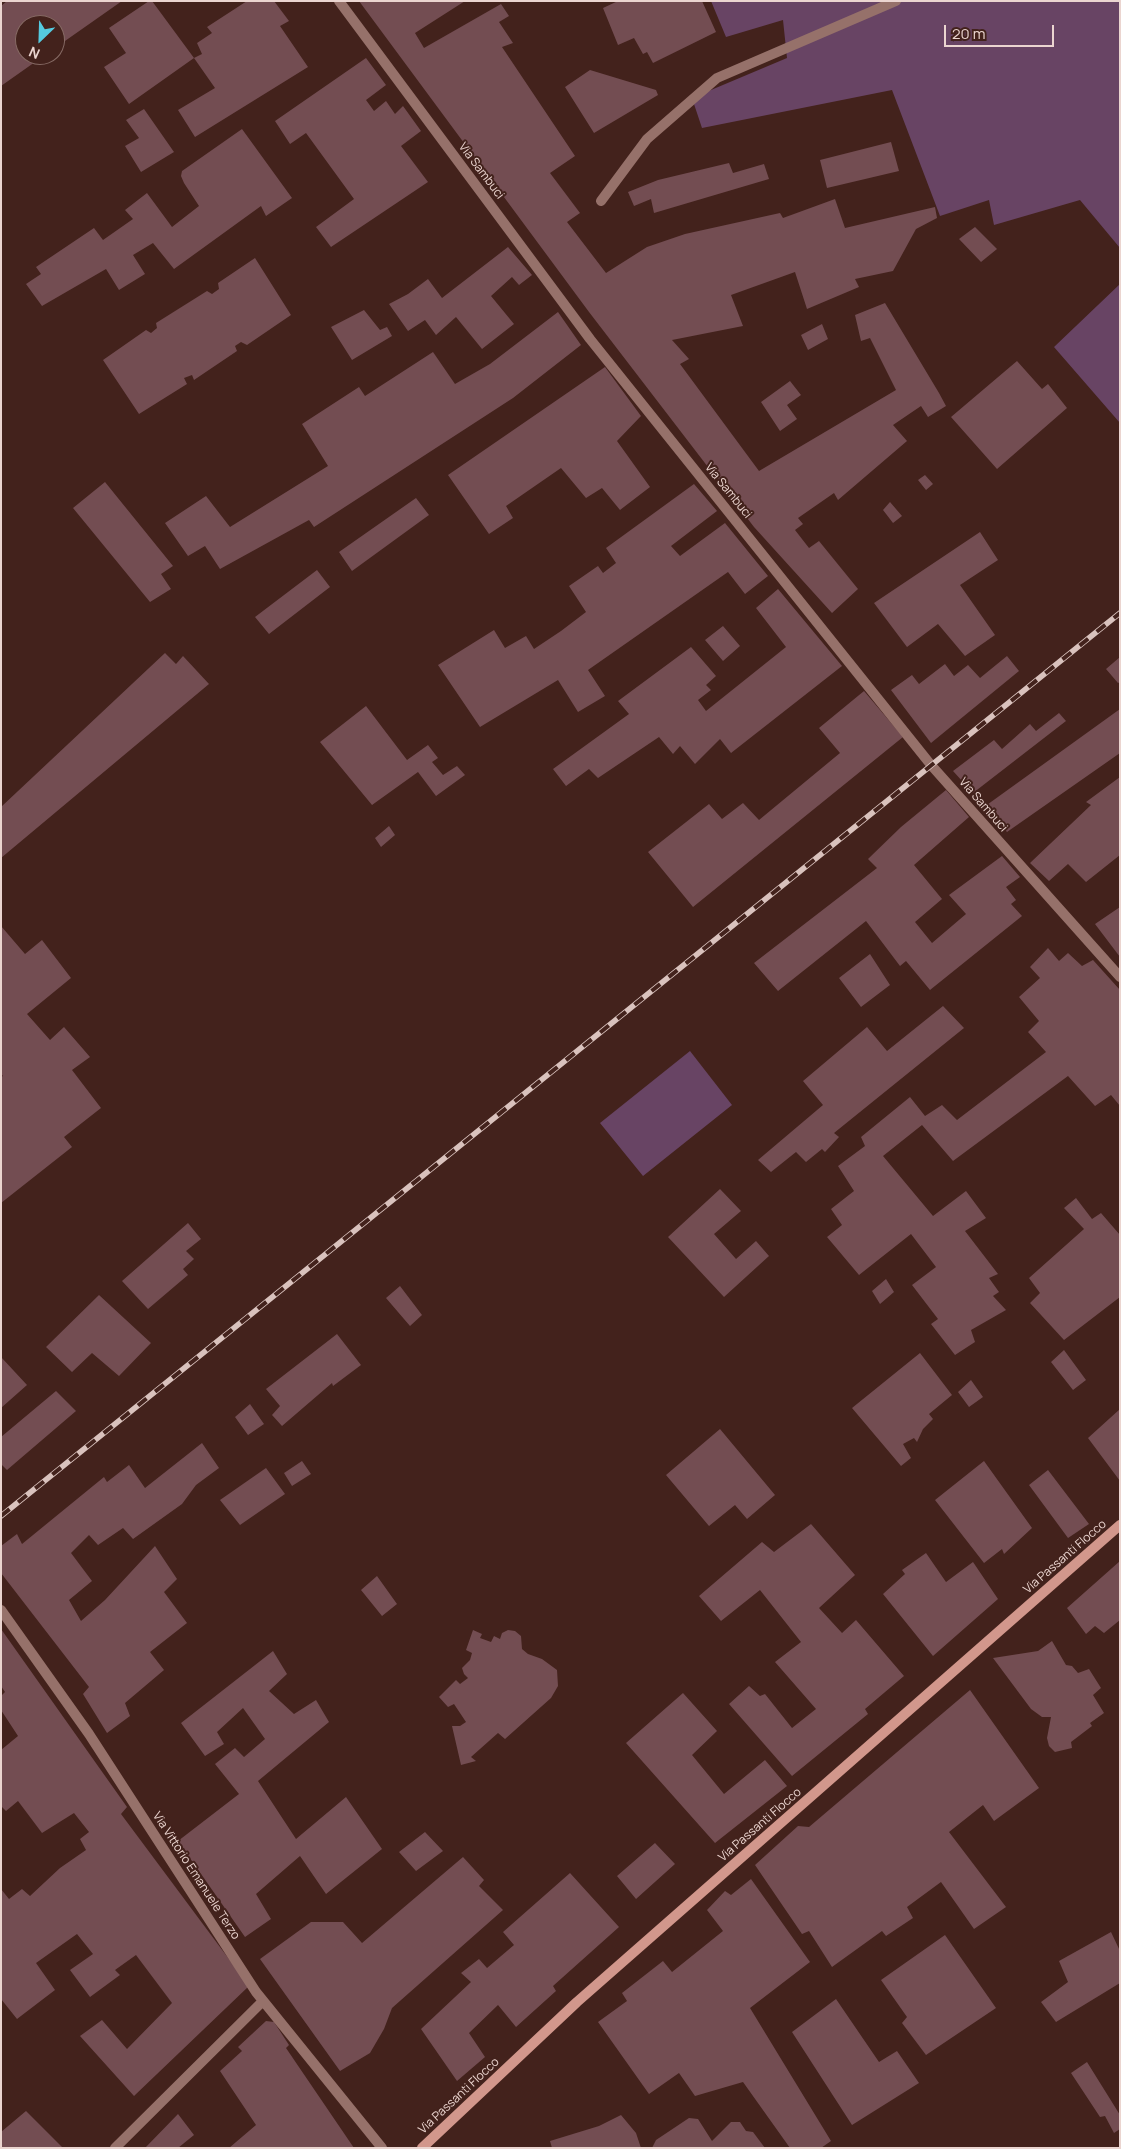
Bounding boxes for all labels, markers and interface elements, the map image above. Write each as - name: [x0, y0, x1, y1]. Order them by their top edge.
- north arrow: [15, 15, 65, 65]
- scale bar: [946, 15, 1056, 47]
- text: 20 m: [952, 23, 985, 44]
- text: N: [26, 43, 43, 64]
- street label: Via Sambuci: [455, 140, 507, 202]
- street label: Via Sambuci: [701, 461, 755, 521]
- street label: Via Sambuci: [956, 775, 1010, 835]
- street label: Via Passanti Flocco: [1021, 1517, 1109, 1597]
- street label: Via Passanti Flocco: [716, 1785, 804, 1865]
- street label: Via Vittorio Emanuele Terzo: [149, 1810, 243, 1942]
- street label: Via Passanti Flocco: [416, 2055, 502, 2137]

